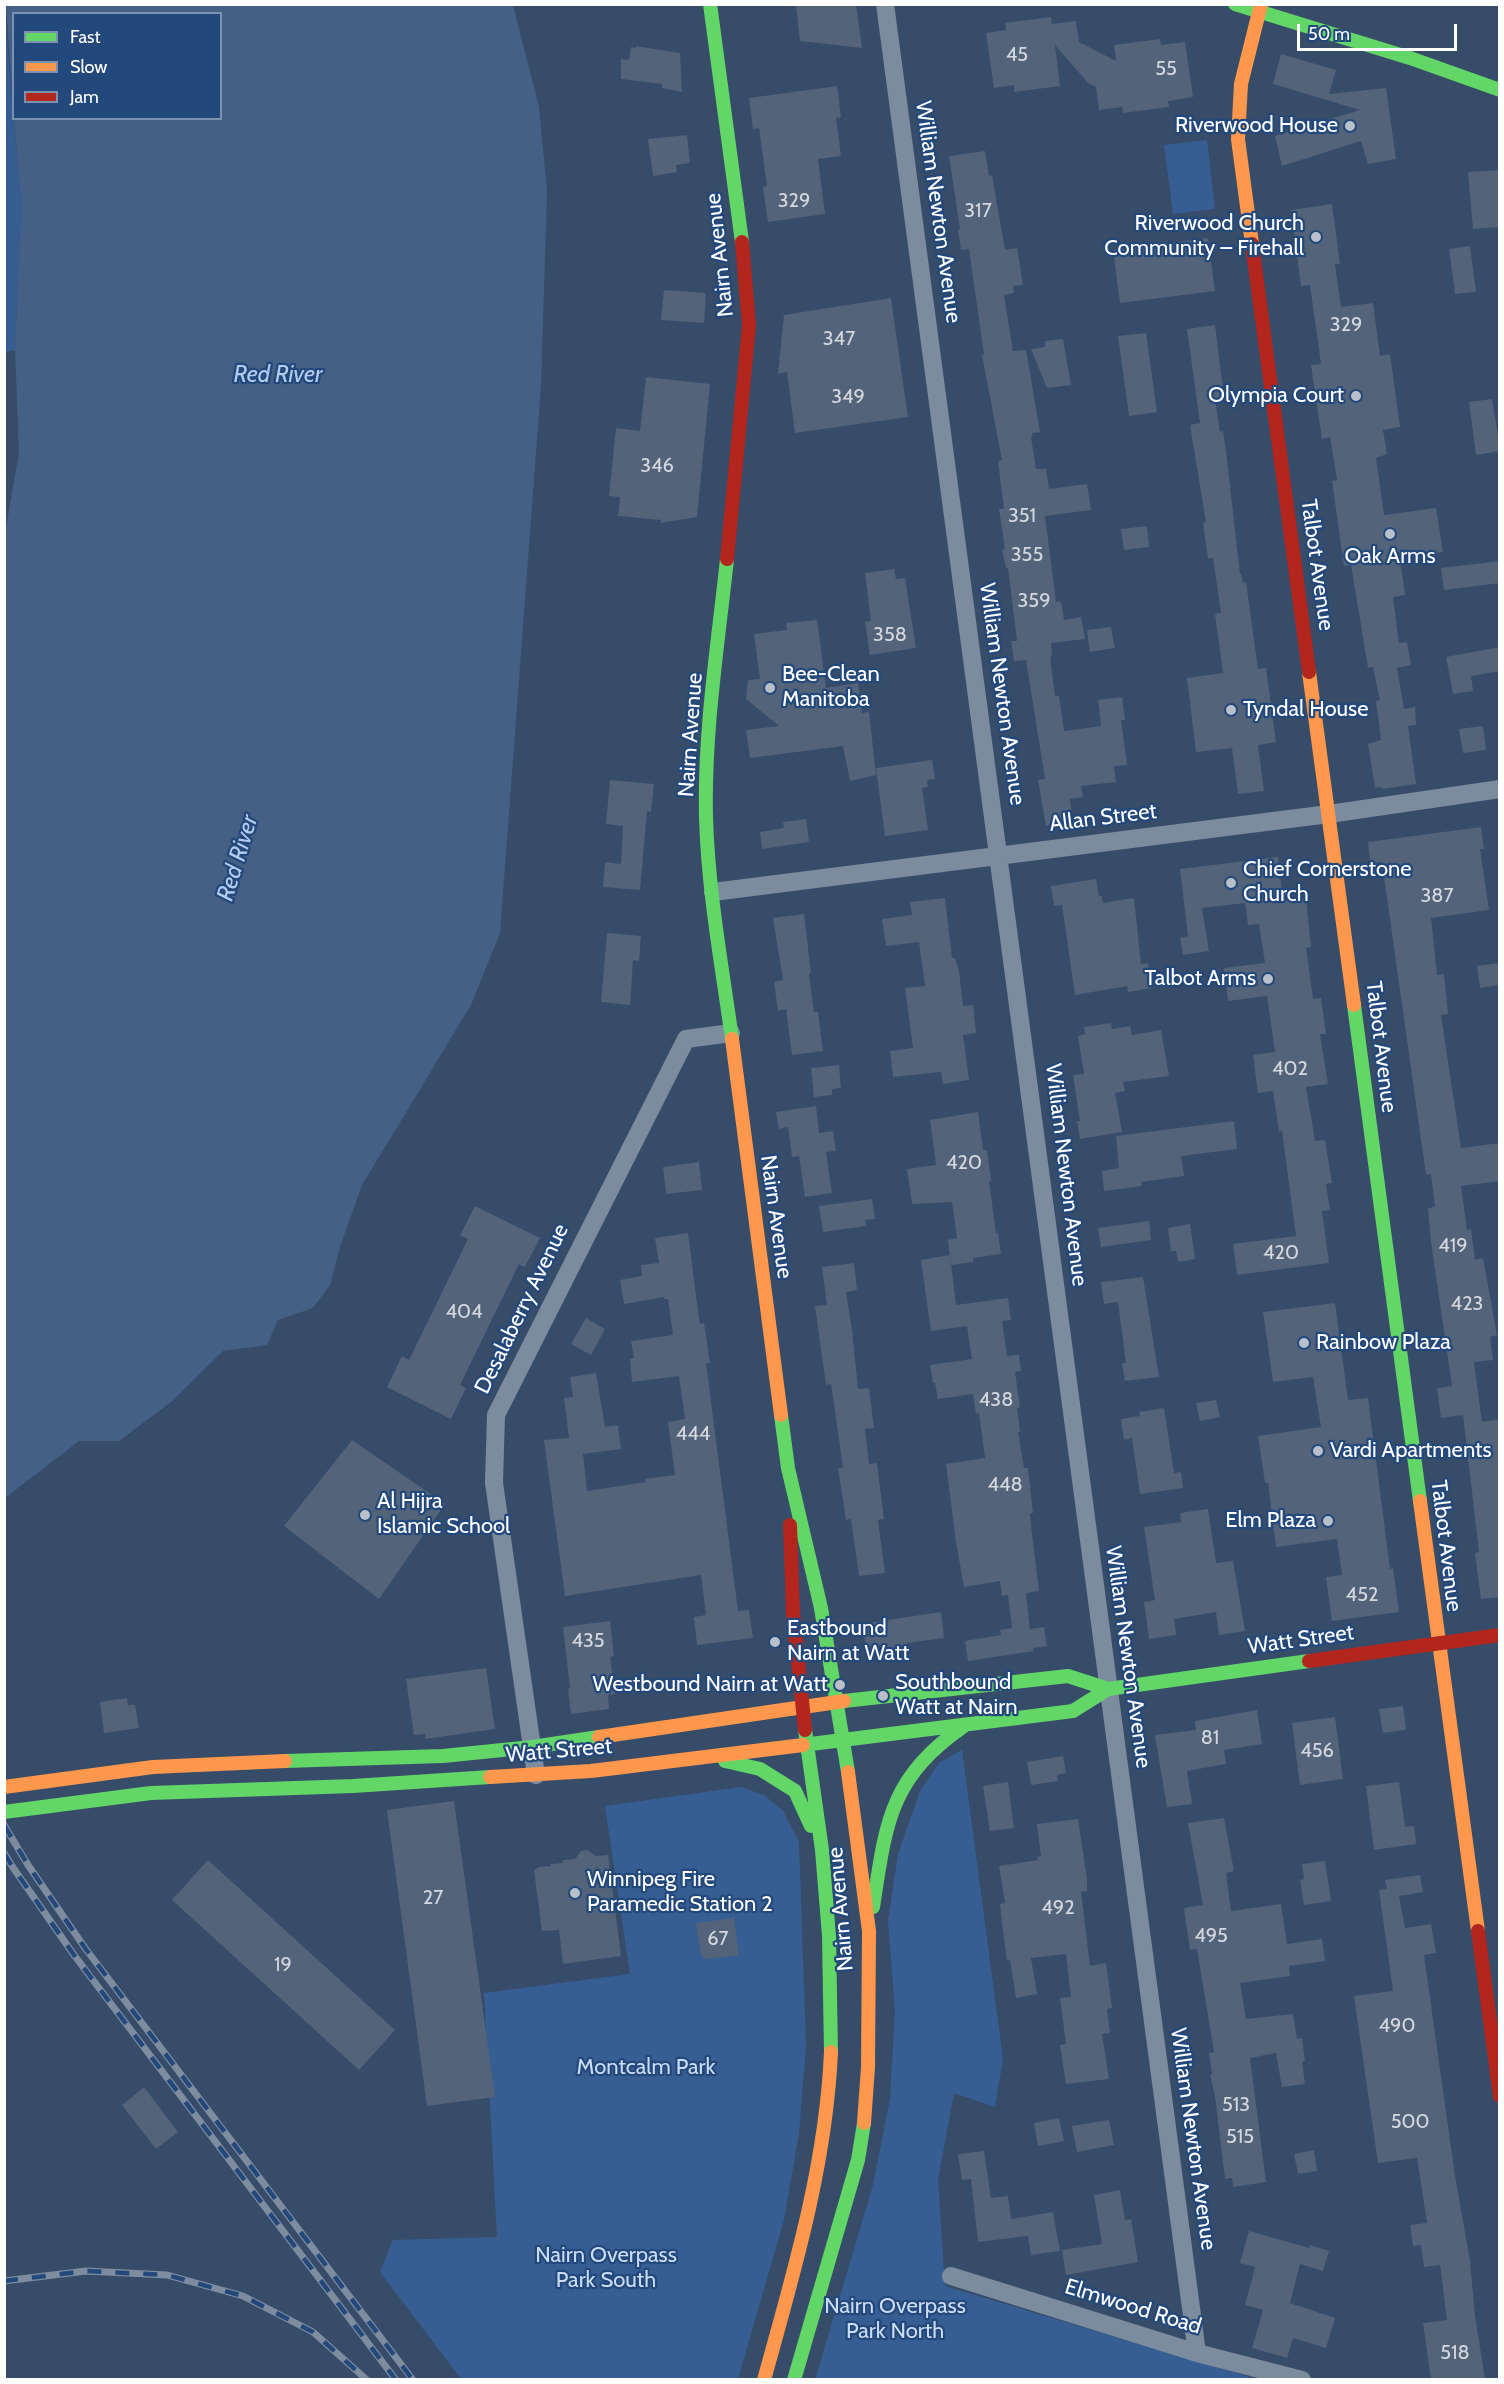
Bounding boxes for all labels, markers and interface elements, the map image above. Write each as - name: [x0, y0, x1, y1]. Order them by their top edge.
- legend: [12, 12, 222, 120]
- scale bar: [1300, 12, 1460, 50]
- text: 50 m: [1308, 23, 1350, 45]
- text: Fast: [70, 26, 101, 48]
- house number: 45: [1006, 43, 1028, 67]
- text: Slow: [70, 56, 107, 78]
- house number: 55: [1155, 57, 1177, 81]
- text: Jam: [70, 86, 99, 108]
- street label: William Newton Avenue: [909, 99, 967, 325]
- place label: Riverwood House: [1175, 113, 1338, 139]
- marker: Riverwood House: [1343, 119, 1357, 133]
- house number: 329: [778, 189, 810, 213]
- street label: Nairn Avenue: [700, 192, 740, 318]
- house number: 317: [964, 199, 992, 223]
- place label: Riverwood Church Community – Firehall: [1104, 211, 1304, 262]
- marker: Riverwood Church Community – Firehall: [1309, 230, 1323, 244]
- house number: 329: [1330, 313, 1362, 337]
- house number: 347: [823, 327, 855, 351]
- water label: Red River: [234, 361, 322, 389]
- place label: Olympia Court: [1208, 383, 1344, 409]
- house number: 349: [831, 385, 865, 409]
- marker: Olympia Court: [1349, 389, 1363, 403]
- house number: 346: [640, 454, 674, 478]
- street label: Talbot Avenue: [1295, 498, 1339, 632]
- house number: 351: [1008, 504, 1036, 528]
- marker: Oak Arms: [1383, 527, 1397, 541]
- house number: 355: [1011, 543, 1043, 567]
- place label: Oak Arms: [1344, 544, 1436, 570]
- street label: William Newton Avenue: [973, 581, 1031, 807]
- house number: 359: [1018, 589, 1050, 613]
- house number: 358: [873, 623, 907, 647]
- place label: Bee-Clean Manitoba: [782, 662, 880, 714]
- street label: Nairn Avenue: [673, 672, 709, 798]
- marker: Bee-Clean Manitoba: [763, 681, 777, 695]
- place label: Tyndal House: [1243, 697, 1368, 723]
- marker: Tyndal House: [1224, 703, 1238, 717]
- street label: Allan Street: [1048, 798, 1158, 838]
- water label: Red River: [211, 811, 265, 905]
- place label: Chief Cornerstone Church: [1243, 857, 1412, 908]
- marker: Chief Cornerstone Church: [1224, 876, 1238, 890]
- house number: 387: [1421, 884, 1453, 908]
- place label: Talbot Arms: [1144, 966, 1256, 992]
- marker: Talbot Arms: [1261, 972, 1275, 986]
- street label: Talbot Avenue: [1360, 980, 1402, 1114]
- house number: 402: [1272, 1057, 1308, 1081]
- street label: William Newton Avenue: [1039, 1062, 1093, 1288]
- house number: 420: [946, 1151, 982, 1175]
- street label: Nairn Avenue: [754, 1154, 798, 1280]
- street label: Desalaberry Avenue: [469, 1220, 575, 1398]
- house number: 419: [1438, 1234, 1468, 1258]
- house number: 420: [1263, 1241, 1299, 1265]
- house number: 423: [1451, 1292, 1483, 1316]
- house number: 404: [445, 1300, 483, 1324]
- place label: Rainbow Plaza: [1316, 1330, 1451, 1356]
- marker: Rainbow Plaza: [1297, 1336, 1311, 1350]
- house number: 438: [979, 1388, 1013, 1412]
- house number: 444: [676, 1422, 710, 1446]
- place label: Vardi Apartments: [1330, 1438, 1492, 1464]
- marker: Vardi Apartments: [1311, 1444, 1325, 1458]
- house number: 448: [987, 1473, 1023, 1497]
- street label: Talbot Avenue: [1425, 1479, 1467, 1613]
- place label: Al Hijra Islamic School: [377, 1489, 510, 1540]
- marker: Al Hijra Islamic School: [358, 1508, 372, 1522]
- place label: Elm Plaza: [1225, 1508, 1316, 1534]
- marker: Elm Plaza: [1321, 1514, 1335, 1528]
- street label: William Newton Avenue: [1099, 1544, 1157, 1770]
- house number: 452: [1346, 1583, 1378, 1607]
- place label: Eastbound Nairn at Watt: [787, 1616, 909, 1668]
- street label: Watt Street: [1246, 1620, 1356, 1660]
- house number: 435: [571, 1629, 605, 1653]
- marker: Eastbound Nairn at Watt: [768, 1635, 782, 1649]
- place label: Southbound Watt at Nairn: [895, 1670, 1017, 1722]
- place label: Westbound Nairn at Watt: [592, 1672, 828, 1698]
- marker: Westbound Nairn at Watt: [833, 1678, 847, 1692]
- marker: Southbound Watt at Nairn: [876, 1689, 890, 1703]
- house number: 81: [1201, 1726, 1219, 1750]
- street label: Watt Street: [505, 1733, 613, 1769]
- house number: 456: [1300, 1739, 1334, 1763]
- street label: Nairn Avenue: [822, 1846, 860, 1972]
- place label: Winnipeg Fire Paramedic Station 2: [587, 1867, 773, 1918]
- house number: 27: [423, 1886, 443, 1910]
- marker: Winnipeg Fire Paramedic Station 2: [568, 1886, 582, 1900]
- house number: 492: [1041, 1896, 1075, 1920]
- house number: 495: [1194, 1924, 1228, 1948]
- house number: 67: [707, 1927, 729, 1951]
- house number: 19: [274, 1953, 292, 1977]
- house number: 490: [1379, 2014, 1415, 2038]
- street label: William Newton Avenue: [1164, 2026, 1222, 2252]
- park label: Montcalm Park: [577, 2055, 715, 2081]
- house number: 513: [1222, 2093, 1250, 2117]
- house number: 500: [1391, 2110, 1429, 2134]
- house number: 515: [1226, 2125, 1254, 2149]
- park label: Nairn Overpass Park South: [535, 2243, 677, 2294]
- street label: Elmwood Road: [1062, 2274, 1204, 2340]
- park label: Nairn Overpass Park North: [824, 2294, 966, 2346]
- house number: 518: [1440, 2341, 1470, 2365]

